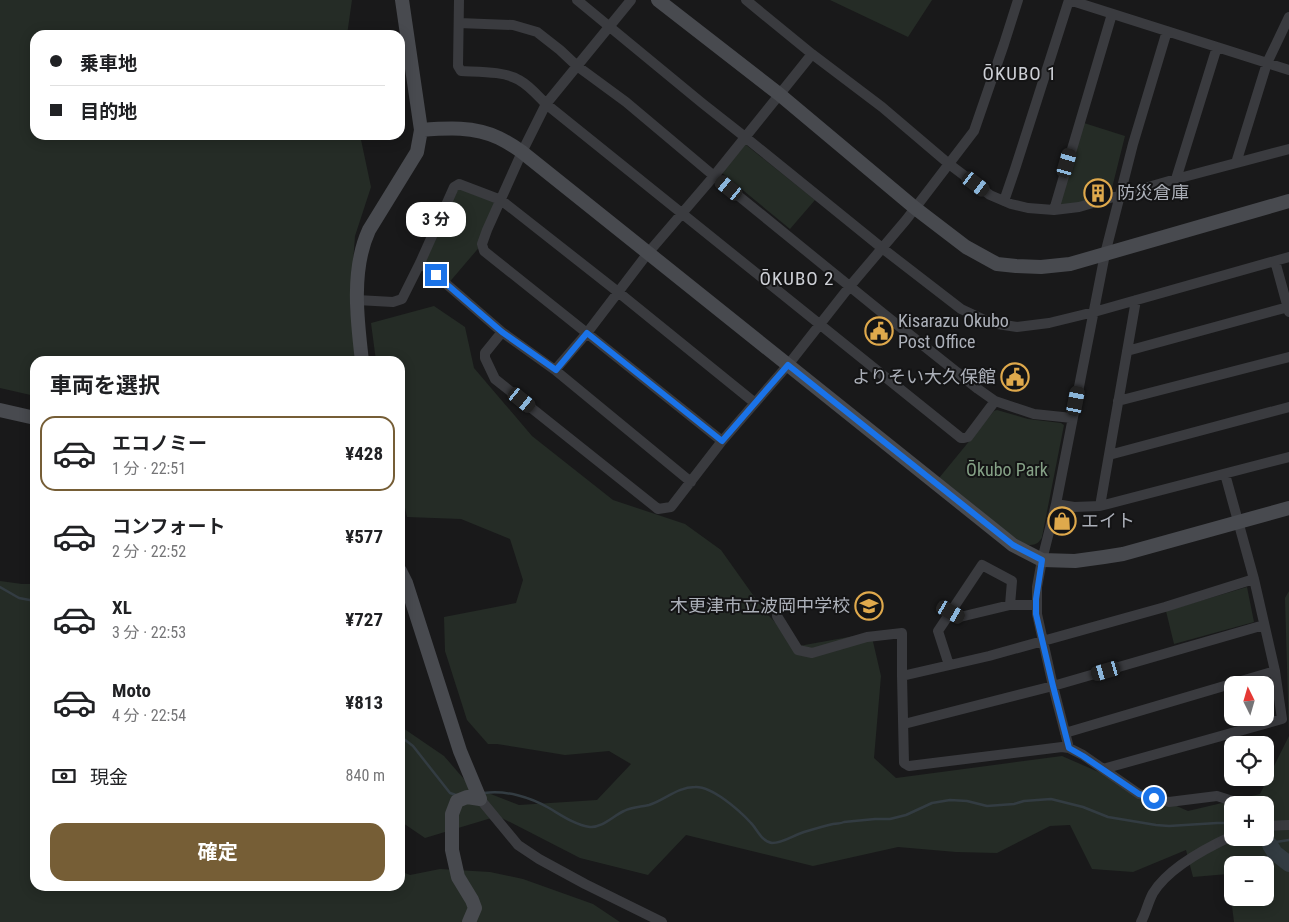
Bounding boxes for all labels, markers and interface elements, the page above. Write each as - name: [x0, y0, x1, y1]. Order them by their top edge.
- text: 乗車地: [80, 52, 137, 75]
- district label: ŌKUBO 1: [983, 62, 1057, 85]
- text: 目的地: [80, 100, 137, 123]
- car: [1055, 147, 1078, 179]
- car: [959, 169, 992, 199]
- car: [712, 173, 745, 203]
- building icon: 防災倉庫: [1083, 178, 1113, 208]
- place label: 防災倉庫: [1117, 182, 1189, 203]
- callout: 3 分: [406, 202, 466, 238]
- text: 3 分: [422, 210, 450, 229]
- route end: [425, 264, 447, 286]
- district label: ŌKUBO 2: [760, 267, 834, 290]
- place label: Kisarazu Okubo Post Office: [898, 310, 1009, 352]
- public building icon: Kisarazu Okubo Post Office: [864, 316, 894, 346]
- public building icon: よりそい大久保館: [1000, 362, 1030, 392]
- place label: よりそい大久保館: [852, 366, 996, 387]
- text: 車両を選択: [50, 373, 160, 398]
- car: [505, 385, 538, 415]
- car: [1065, 385, 1086, 417]
- icon: car: [52, 431, 97, 476]
- text: エコノミー: [112, 432, 207, 455]
- text: ¥428: [345, 442, 383, 465]
- text: 1 分 · 22:51: [112, 459, 186, 478]
- park label: Ōkubo Park: [966, 459, 1048, 480]
- shop icon: エイト: [1047, 506, 1077, 536]
- place label: エイト: [1081, 510, 1135, 531]
- icon: car: [52, 514, 97, 559]
- text: コンフォート: [112, 515, 225, 538]
- text: ¥577: [345, 525, 383, 548]
- text: 2 分 · 22:52: [112, 542, 186, 561]
- school or university icon: 木更津市立波岡中学校: [854, 591, 884, 621]
- place label: 木更津市立波岡中学校: [670, 595, 850, 616]
- text: XL: [112, 596, 132, 619]
- icon: car: [52, 597, 97, 642]
- car: [934, 598, 967, 626]
- text: ¥727: [345, 608, 383, 631]
- text: 3 分 · 22:53: [112, 623, 186, 642]
- car: [1089, 660, 1122, 682]
- north arrow: [1224, 676, 1274, 726]
- map controls: [1224, 676, 1274, 906]
- text: Moto: [112, 679, 151, 702]
- icon: car: [52, 680, 97, 725]
- text: ¥813: [345, 691, 383, 714]
- text: 4 分 · 22:54: [112, 706, 186, 725]
- button: locate: [1224, 736, 1274, 786]
- icon: cash: [50, 762, 78, 790]
- text: 現金: [90, 766, 128, 789]
- text: 840 m: [346, 766, 385, 785]
- route start: [1143, 787, 1165, 809]
- button: +: [1224, 796, 1274, 846]
- button: 確定: [50, 823, 385, 881]
- button: −: [1224, 856, 1274, 906]

